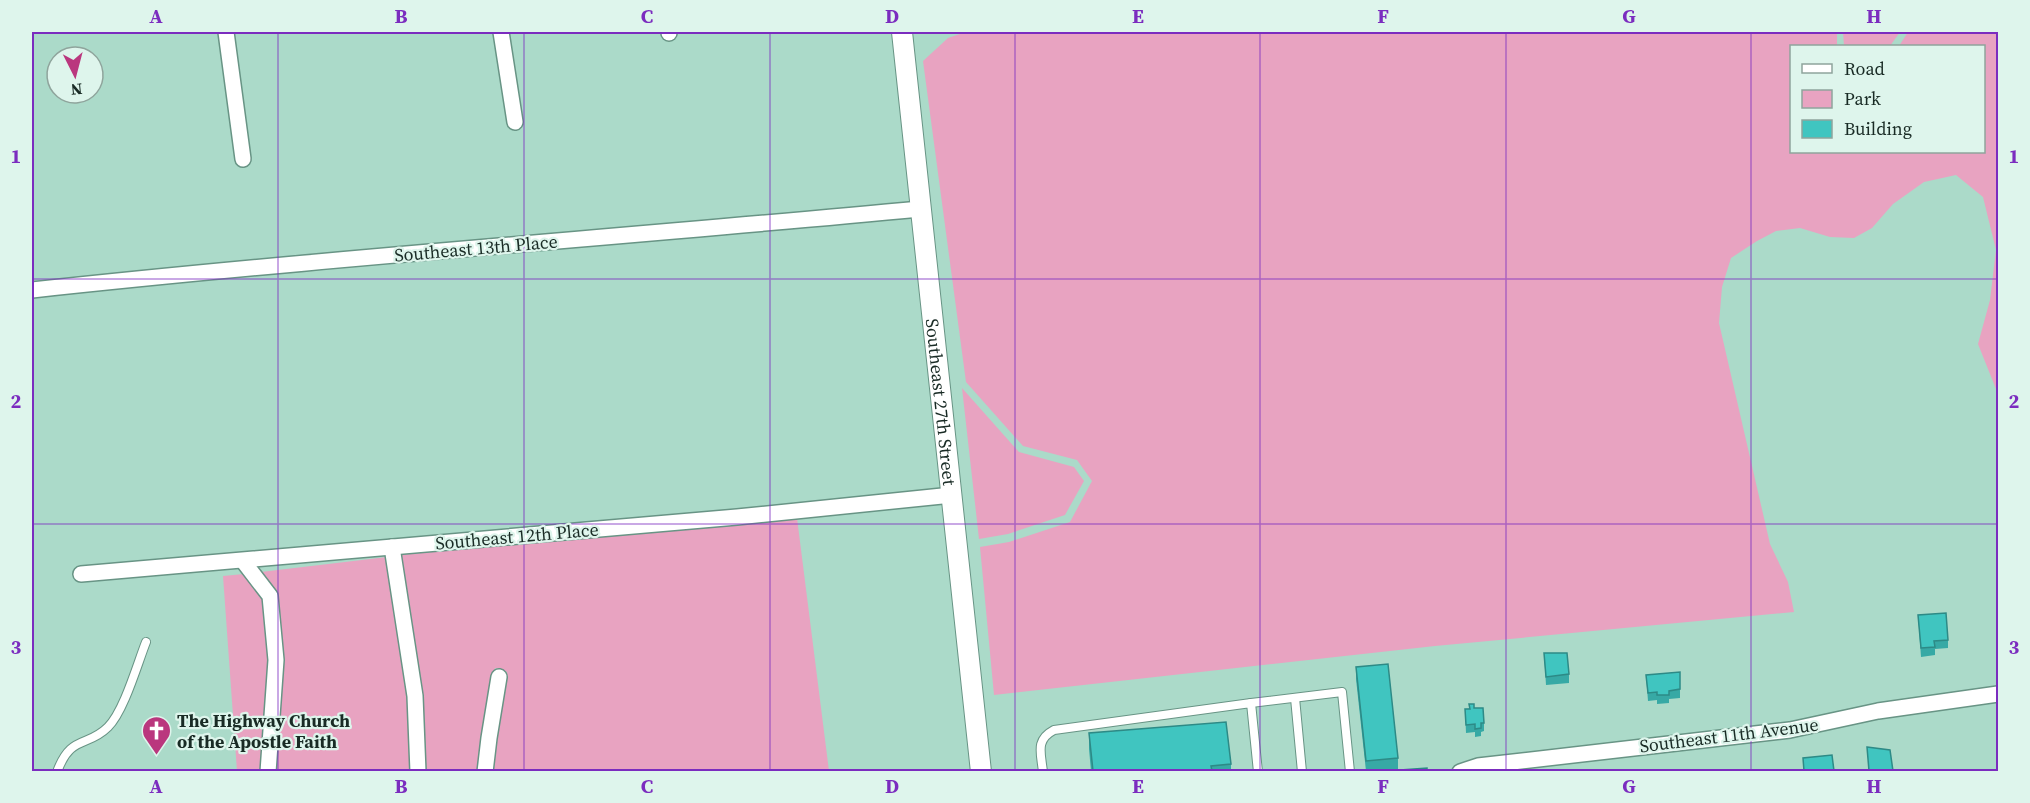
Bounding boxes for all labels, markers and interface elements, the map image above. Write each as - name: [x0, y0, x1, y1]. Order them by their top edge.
- text: A: [149, 2, 163, 30]
- text: B: [394, 2, 408, 30]
- text: C: [641, 2, 653, 30]
- text: D: [885, 2, 899, 30]
- text: E: [1132, 2, 1144, 30]
- text: F: [1377, 2, 1389, 30]
- text: G: [1622, 2, 1636, 30]
- text: H: [1866, 2, 1882, 30]
- north arrow: [45, 45, 105, 105]
- legend: [1790, 45, 1985, 153]
- text: Road: [1844, 56, 1885, 81]
- text: N: [69, 78, 84, 102]
- text: Park: [1844, 86, 1881, 111]
- text: Building: [1844, 116, 1912, 141]
- text: 1: [11, 142, 21, 170]
- text: 1: [2009, 142, 2019, 170]
- street label: Southeast 13th Place: [393, 228, 559, 268]
- street label: Southeast 27th Street: [920, 317, 963, 487]
- text: 2: [11, 387, 22, 415]
- text: 2: [2009, 387, 2020, 415]
- street label: Southeast 12th Place: [434, 516, 600, 556]
- text: 3: [11, 633, 22, 661]
- text: 3: [2009, 633, 2020, 661]
- place label: The Highway Church of the Apostle Faith: [177, 708, 350, 754]
- street label: Southeast 11th Avenue: [1638, 712, 1820, 758]
- church icon: The Highway Church of the Apostle Faith: [140, 714, 172, 756]
- text: A: [149, 772, 163, 800]
- text: B: [394, 772, 408, 800]
- text: C: [641, 772, 653, 800]
- text: D: [885, 772, 899, 800]
- text: E: [1132, 772, 1144, 800]
- text: F: [1377, 772, 1389, 800]
- text: G: [1622, 772, 1636, 800]
- text: H: [1866, 772, 1882, 800]

